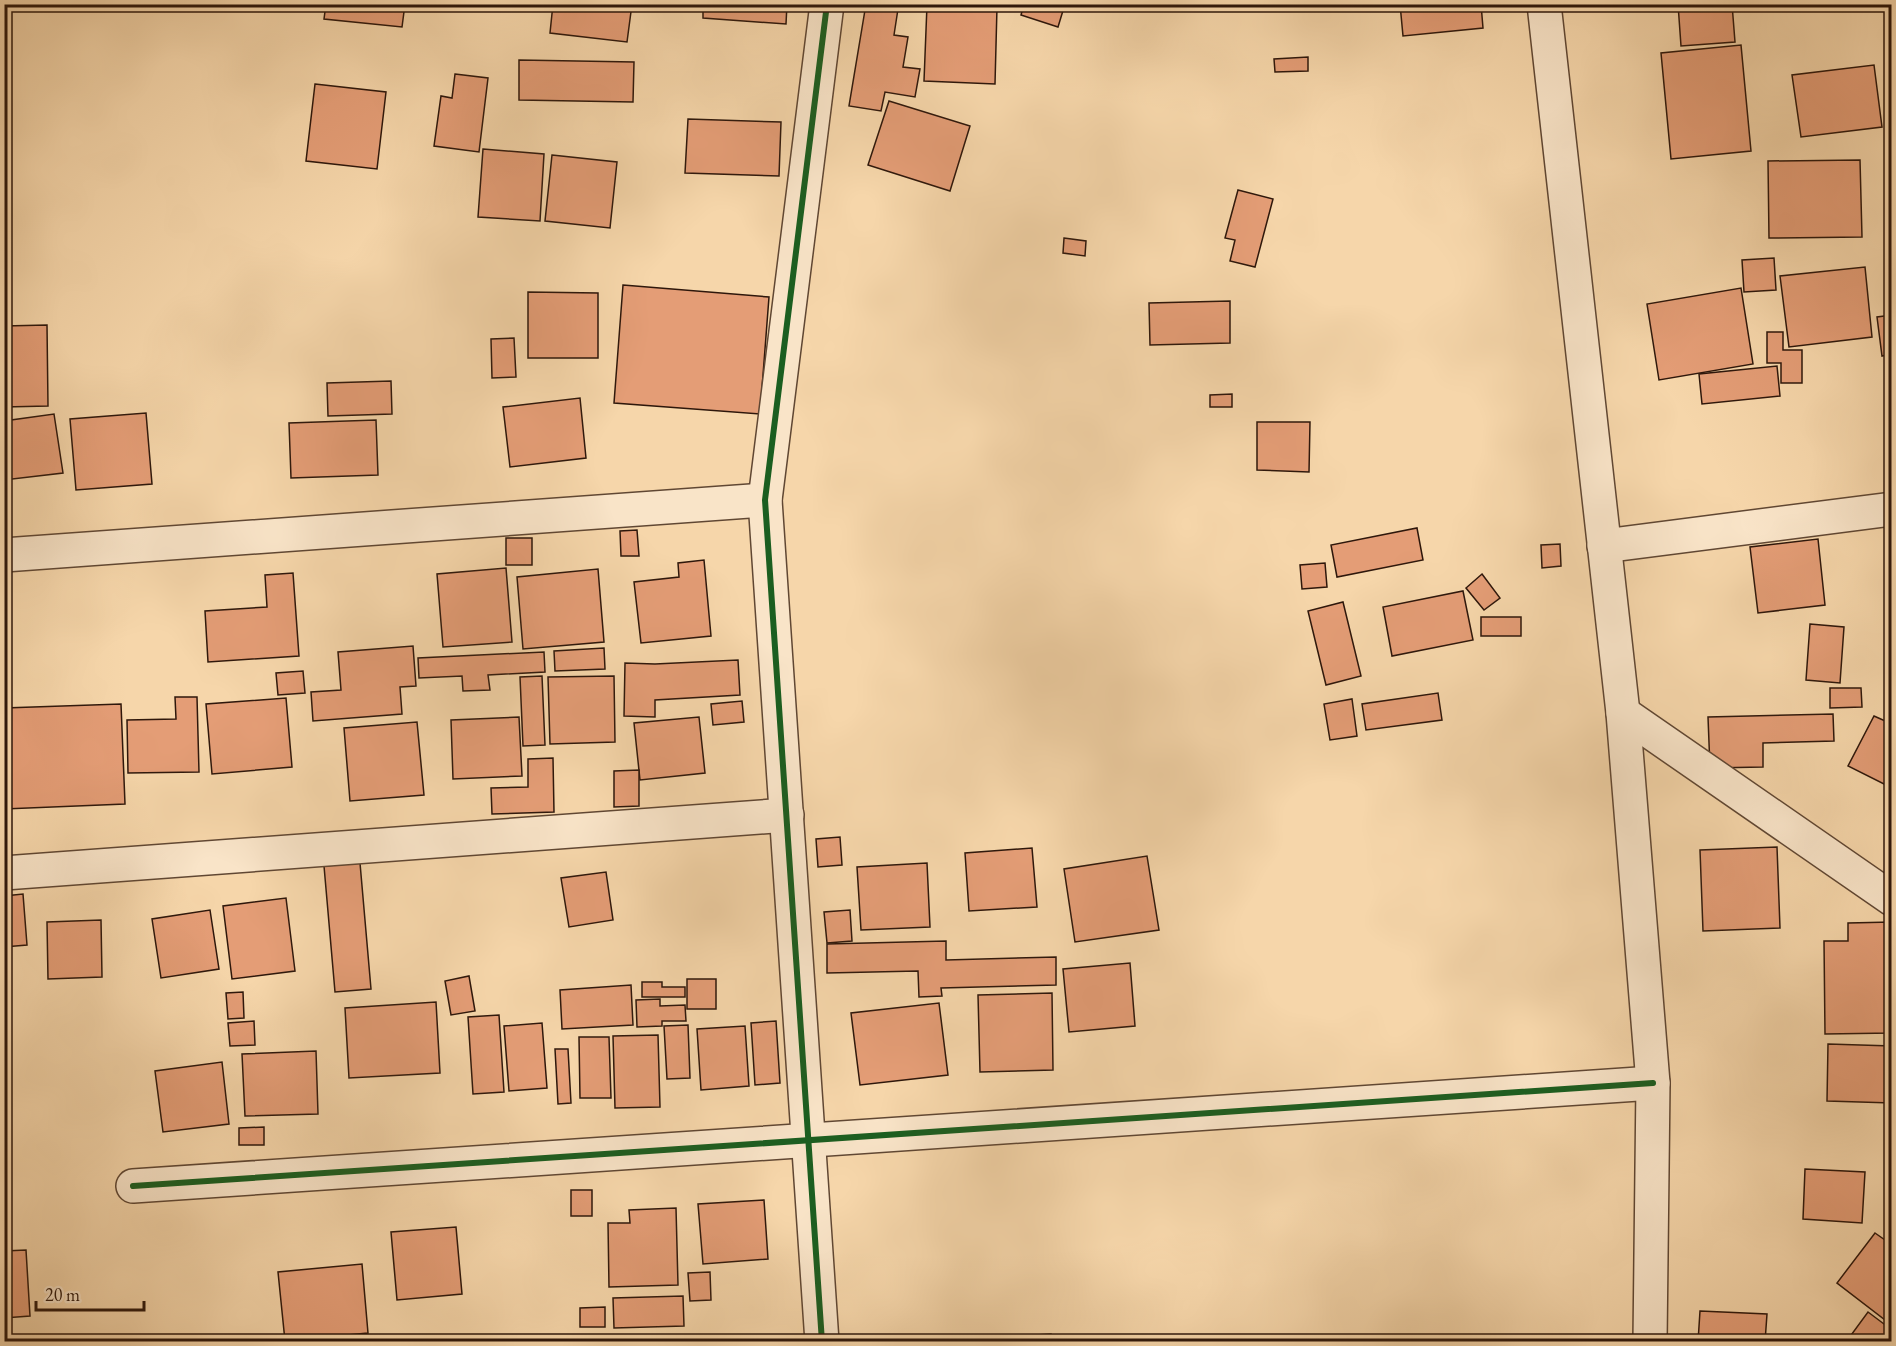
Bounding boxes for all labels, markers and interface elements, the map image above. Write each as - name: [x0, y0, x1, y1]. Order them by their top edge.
- scale bar: [36, 1274, 144, 1312]
- text: 20 m: [45, 1283, 80, 1306]

